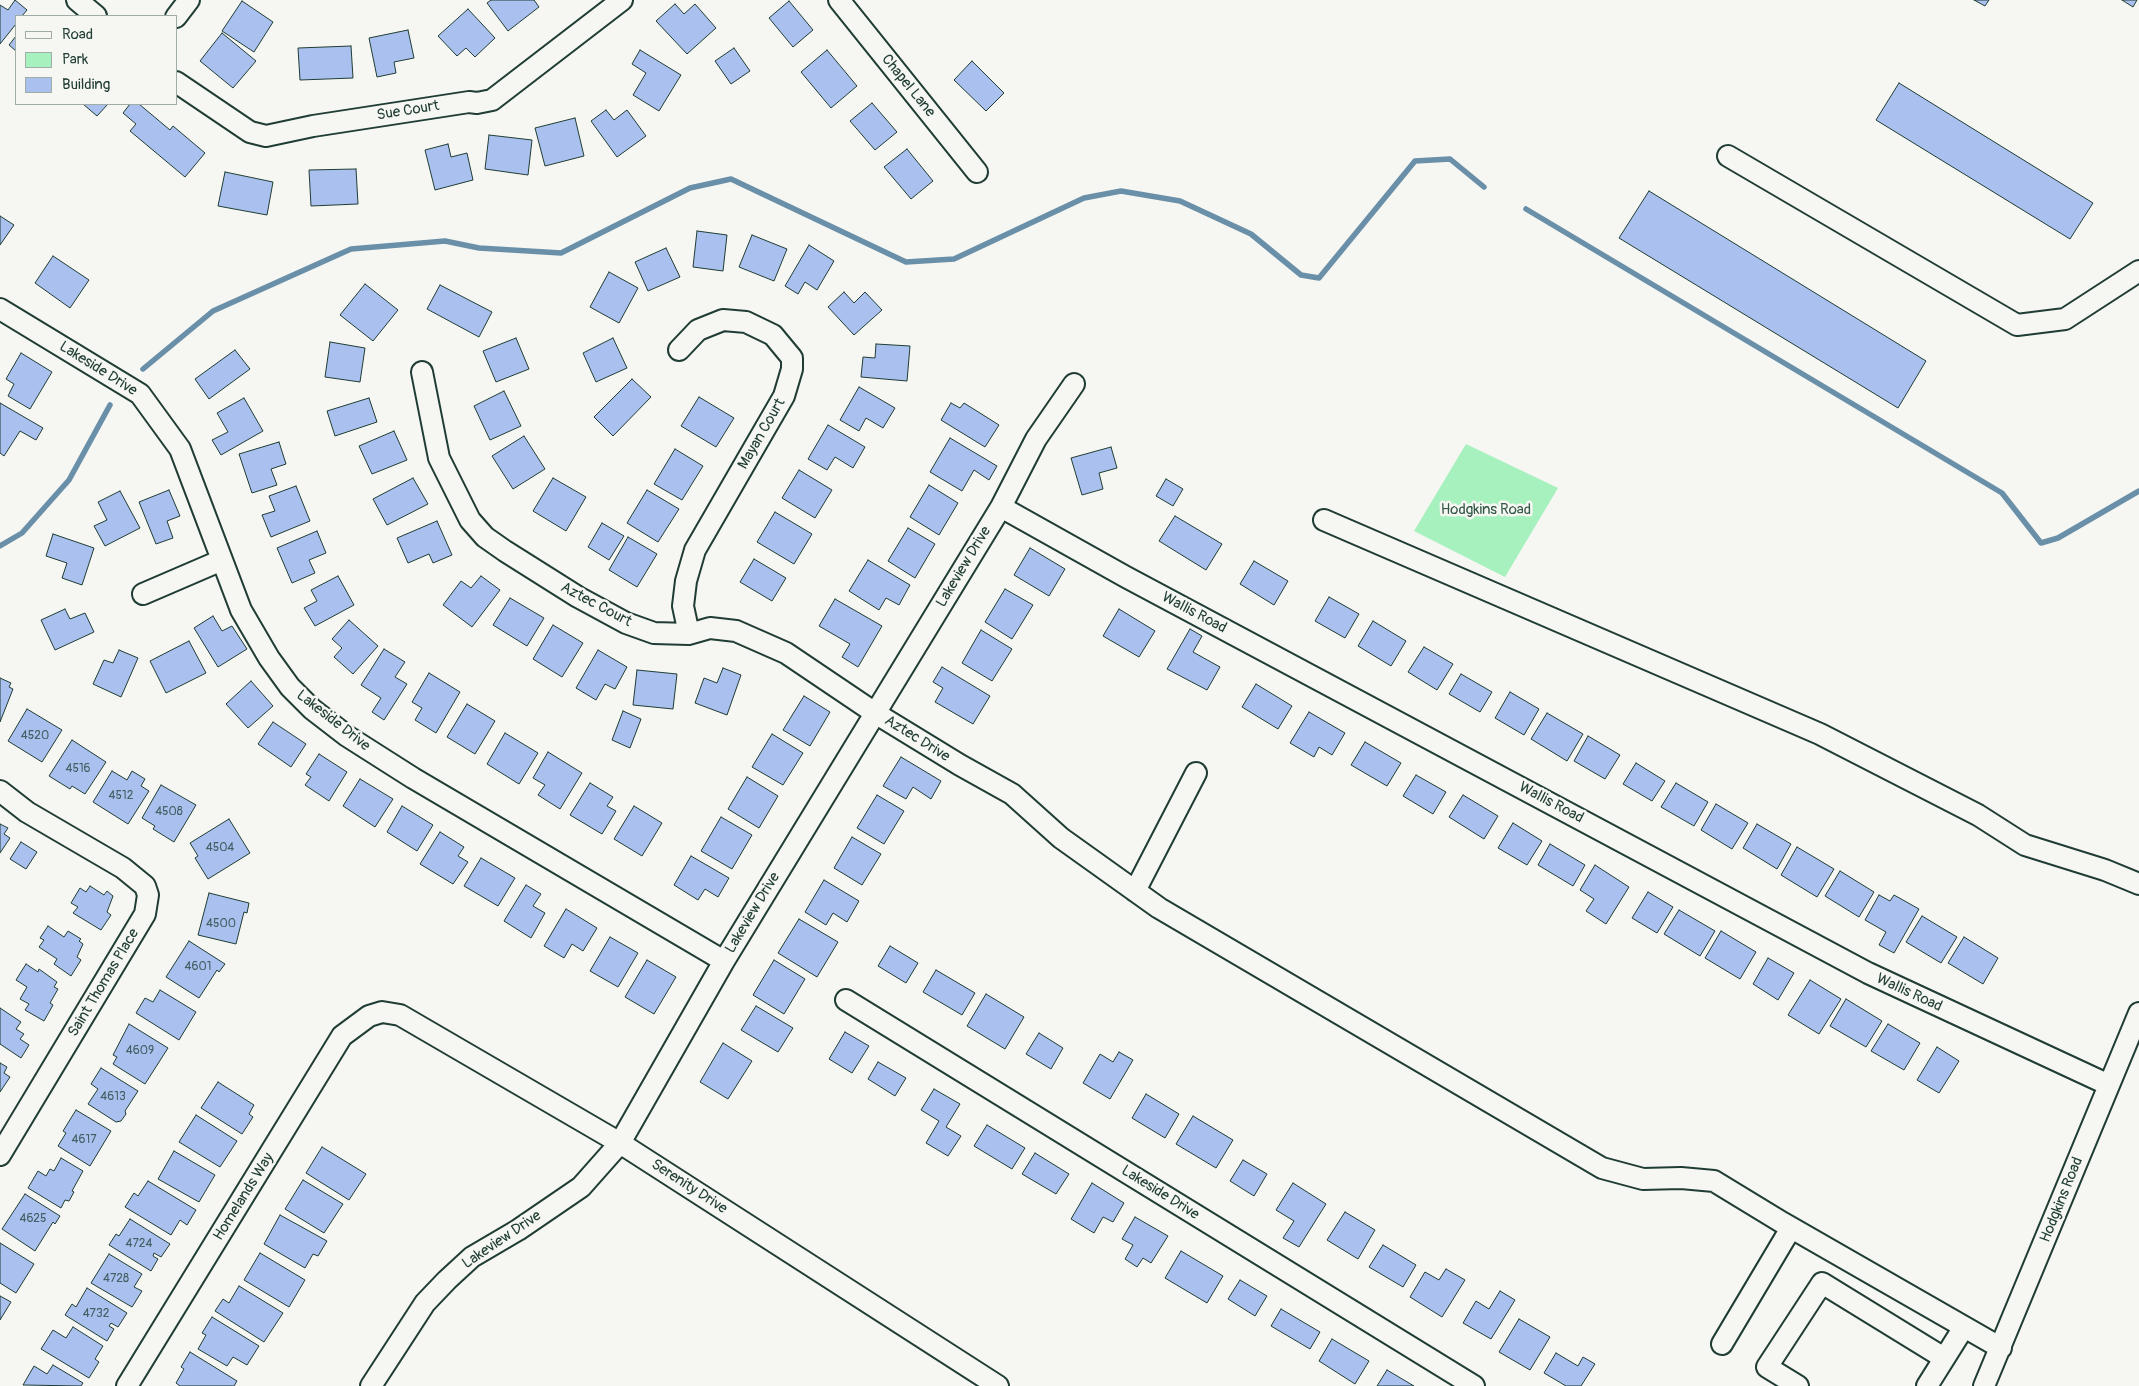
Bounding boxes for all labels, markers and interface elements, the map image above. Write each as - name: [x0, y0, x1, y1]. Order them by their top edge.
- legend: [15, 15, 178, 105]
- text: Road: [62, 25, 93, 44]
- text: Park: [62, 50, 88, 69]
- street label: Chapel Lane: [877, 51, 939, 121]
- text: Building: [62, 75, 110, 94]
- street label: Sue Court: [375, 97, 441, 125]
- street label: Lakeside Drive: [56, 338, 140, 400]
- street label: Mayan Court: [735, 395, 789, 473]
- park label: Hodgkins Road: [1441, 501, 1531, 519]
- street label: Lakeview Drive: [933, 523, 995, 611]
- street label: Aztec Court: [557, 579, 635, 631]
- street label: Wallis Road: [1159, 588, 1229, 638]
- street label: Lakeside Drive: [293, 687, 373, 755]
- street label: Aztec Drive: [881, 712, 953, 766]
- house number: 4520: [21, 729, 49, 743]
- house number: 4516: [65, 762, 91, 776]
- street label: Wallis Road: [1516, 778, 1586, 828]
- house number: 4512: [109, 789, 133, 803]
- house number: 4508: [155, 805, 183, 819]
- house number: 4504: [206, 841, 234, 855]
- street label: Lakeview Drive: [722, 869, 784, 957]
- house number: 4500: [206, 917, 236, 931]
- street label: Saint Thomas Place: [65, 926, 143, 1040]
- house number: 4601: [185, 960, 211, 974]
- street label: Wallis Road: [1873, 970, 1945, 1016]
- house number: 4609: [126, 1044, 154, 1058]
- house number: 4613: [100, 1090, 126, 1104]
- house number: 4617: [72, 1133, 96, 1147]
- street label: Homelands Way: [210, 1150, 278, 1244]
- street label: Hodgkins Road: [2037, 1155, 2087, 1245]
- street label: Serenity Drive: [648, 1156, 730, 1218]
- street label: Lakeside Drive: [1118, 1162, 1202, 1224]
- street label: Lakeview Drive: [459, 1207, 545, 1273]
- house number: 4625: [19, 1212, 47, 1226]
- house number: 4724: [126, 1237, 152, 1251]
- house number: 4728: [103, 1272, 129, 1286]
- house number: 4732: [83, 1307, 109, 1321]

